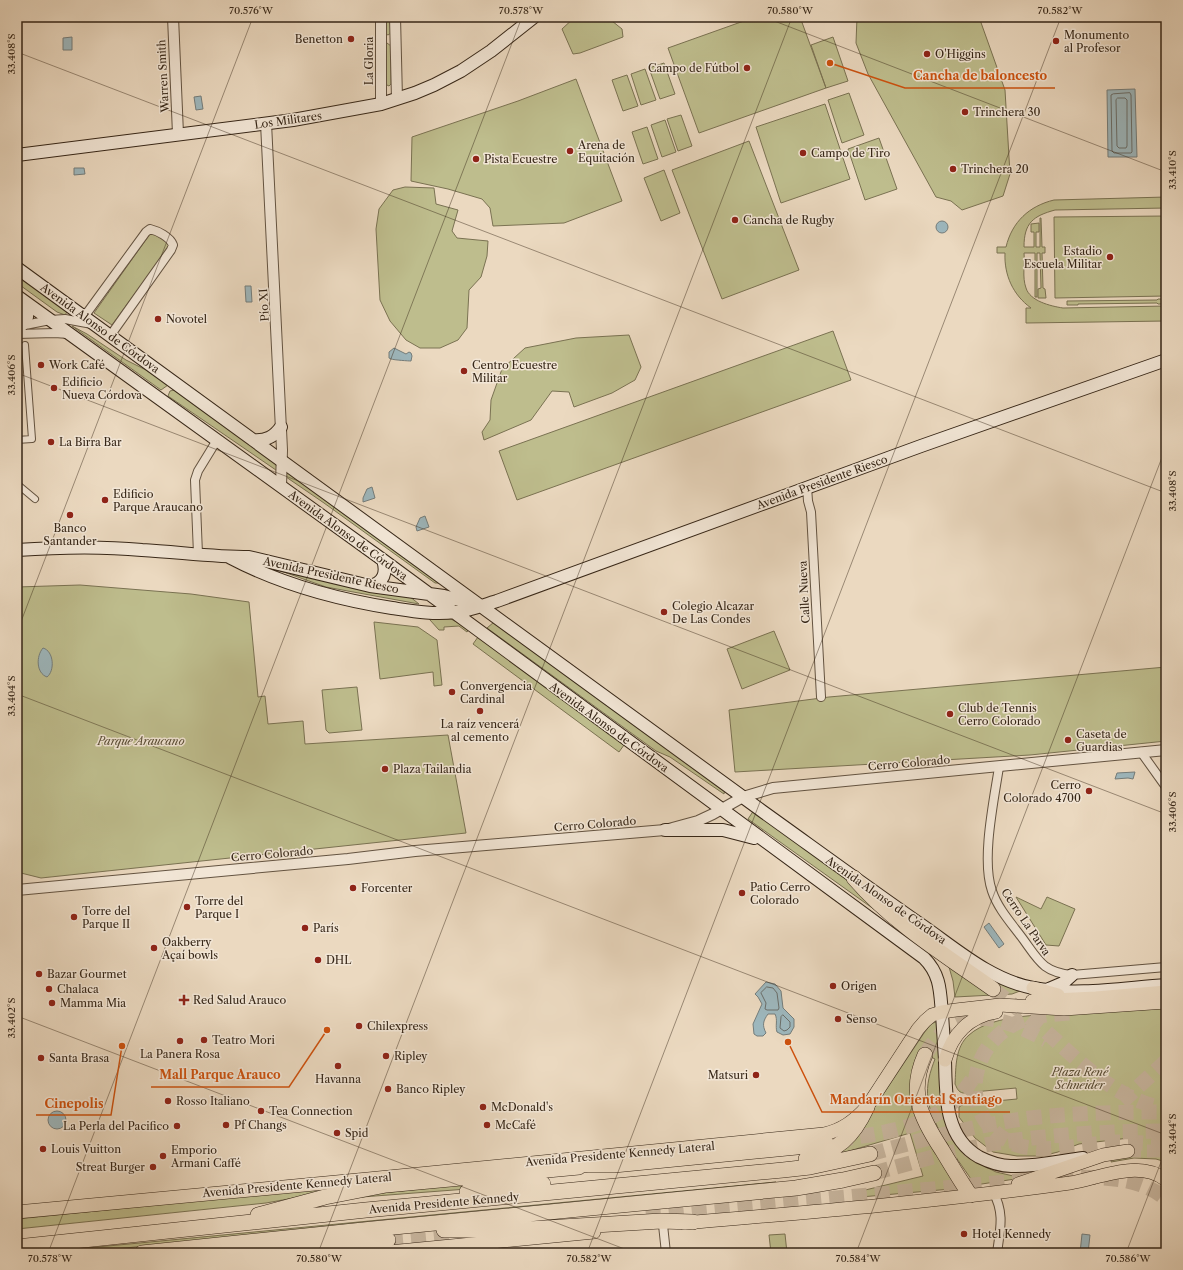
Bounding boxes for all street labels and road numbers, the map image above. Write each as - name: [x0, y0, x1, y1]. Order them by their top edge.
- street label: La Gloria: [362, 37, 376, 85]
- street label: Warren Smith: [154, 39, 172, 114]
- street label: Los Militares: [253, 108, 323, 132]
- street label: Avenida Alonso de Córdova: [37, 279, 162, 376]
- street label: Pío XI: [256, 288, 272, 322]
- street label: Avenida Presidente Riesco: [754, 452, 890, 513]
- street label: Avenida Alonso de Córdova: [285, 486, 410, 583]
- street label: Avenida Presidente Riesco: [261, 554, 400, 596]
- street label: Calle Nueva: [795, 560, 813, 624]
- street label: Avenida Alonso de Córdova: [546, 678, 671, 775]
- street label: Cerro Colorado: [867, 752, 951, 774]
- street label: Cerro Colorado: [553, 813, 637, 835]
- street label: Cerro Colorado: [230, 843, 314, 865]
- street label: Avenida Alonso de Córdova: [822, 852, 949, 947]
- street label: Cerro La Parva: [998, 886, 1054, 959]
- street label: Avenida Presidente Kennedy Lateral: [524, 1139, 716, 1169]
- street label: Avenida Presidente Kennedy Lateral: [201, 1170, 393, 1200]
- street label: Avenida Presidente Kennedy: [367, 1189, 521, 1217]

